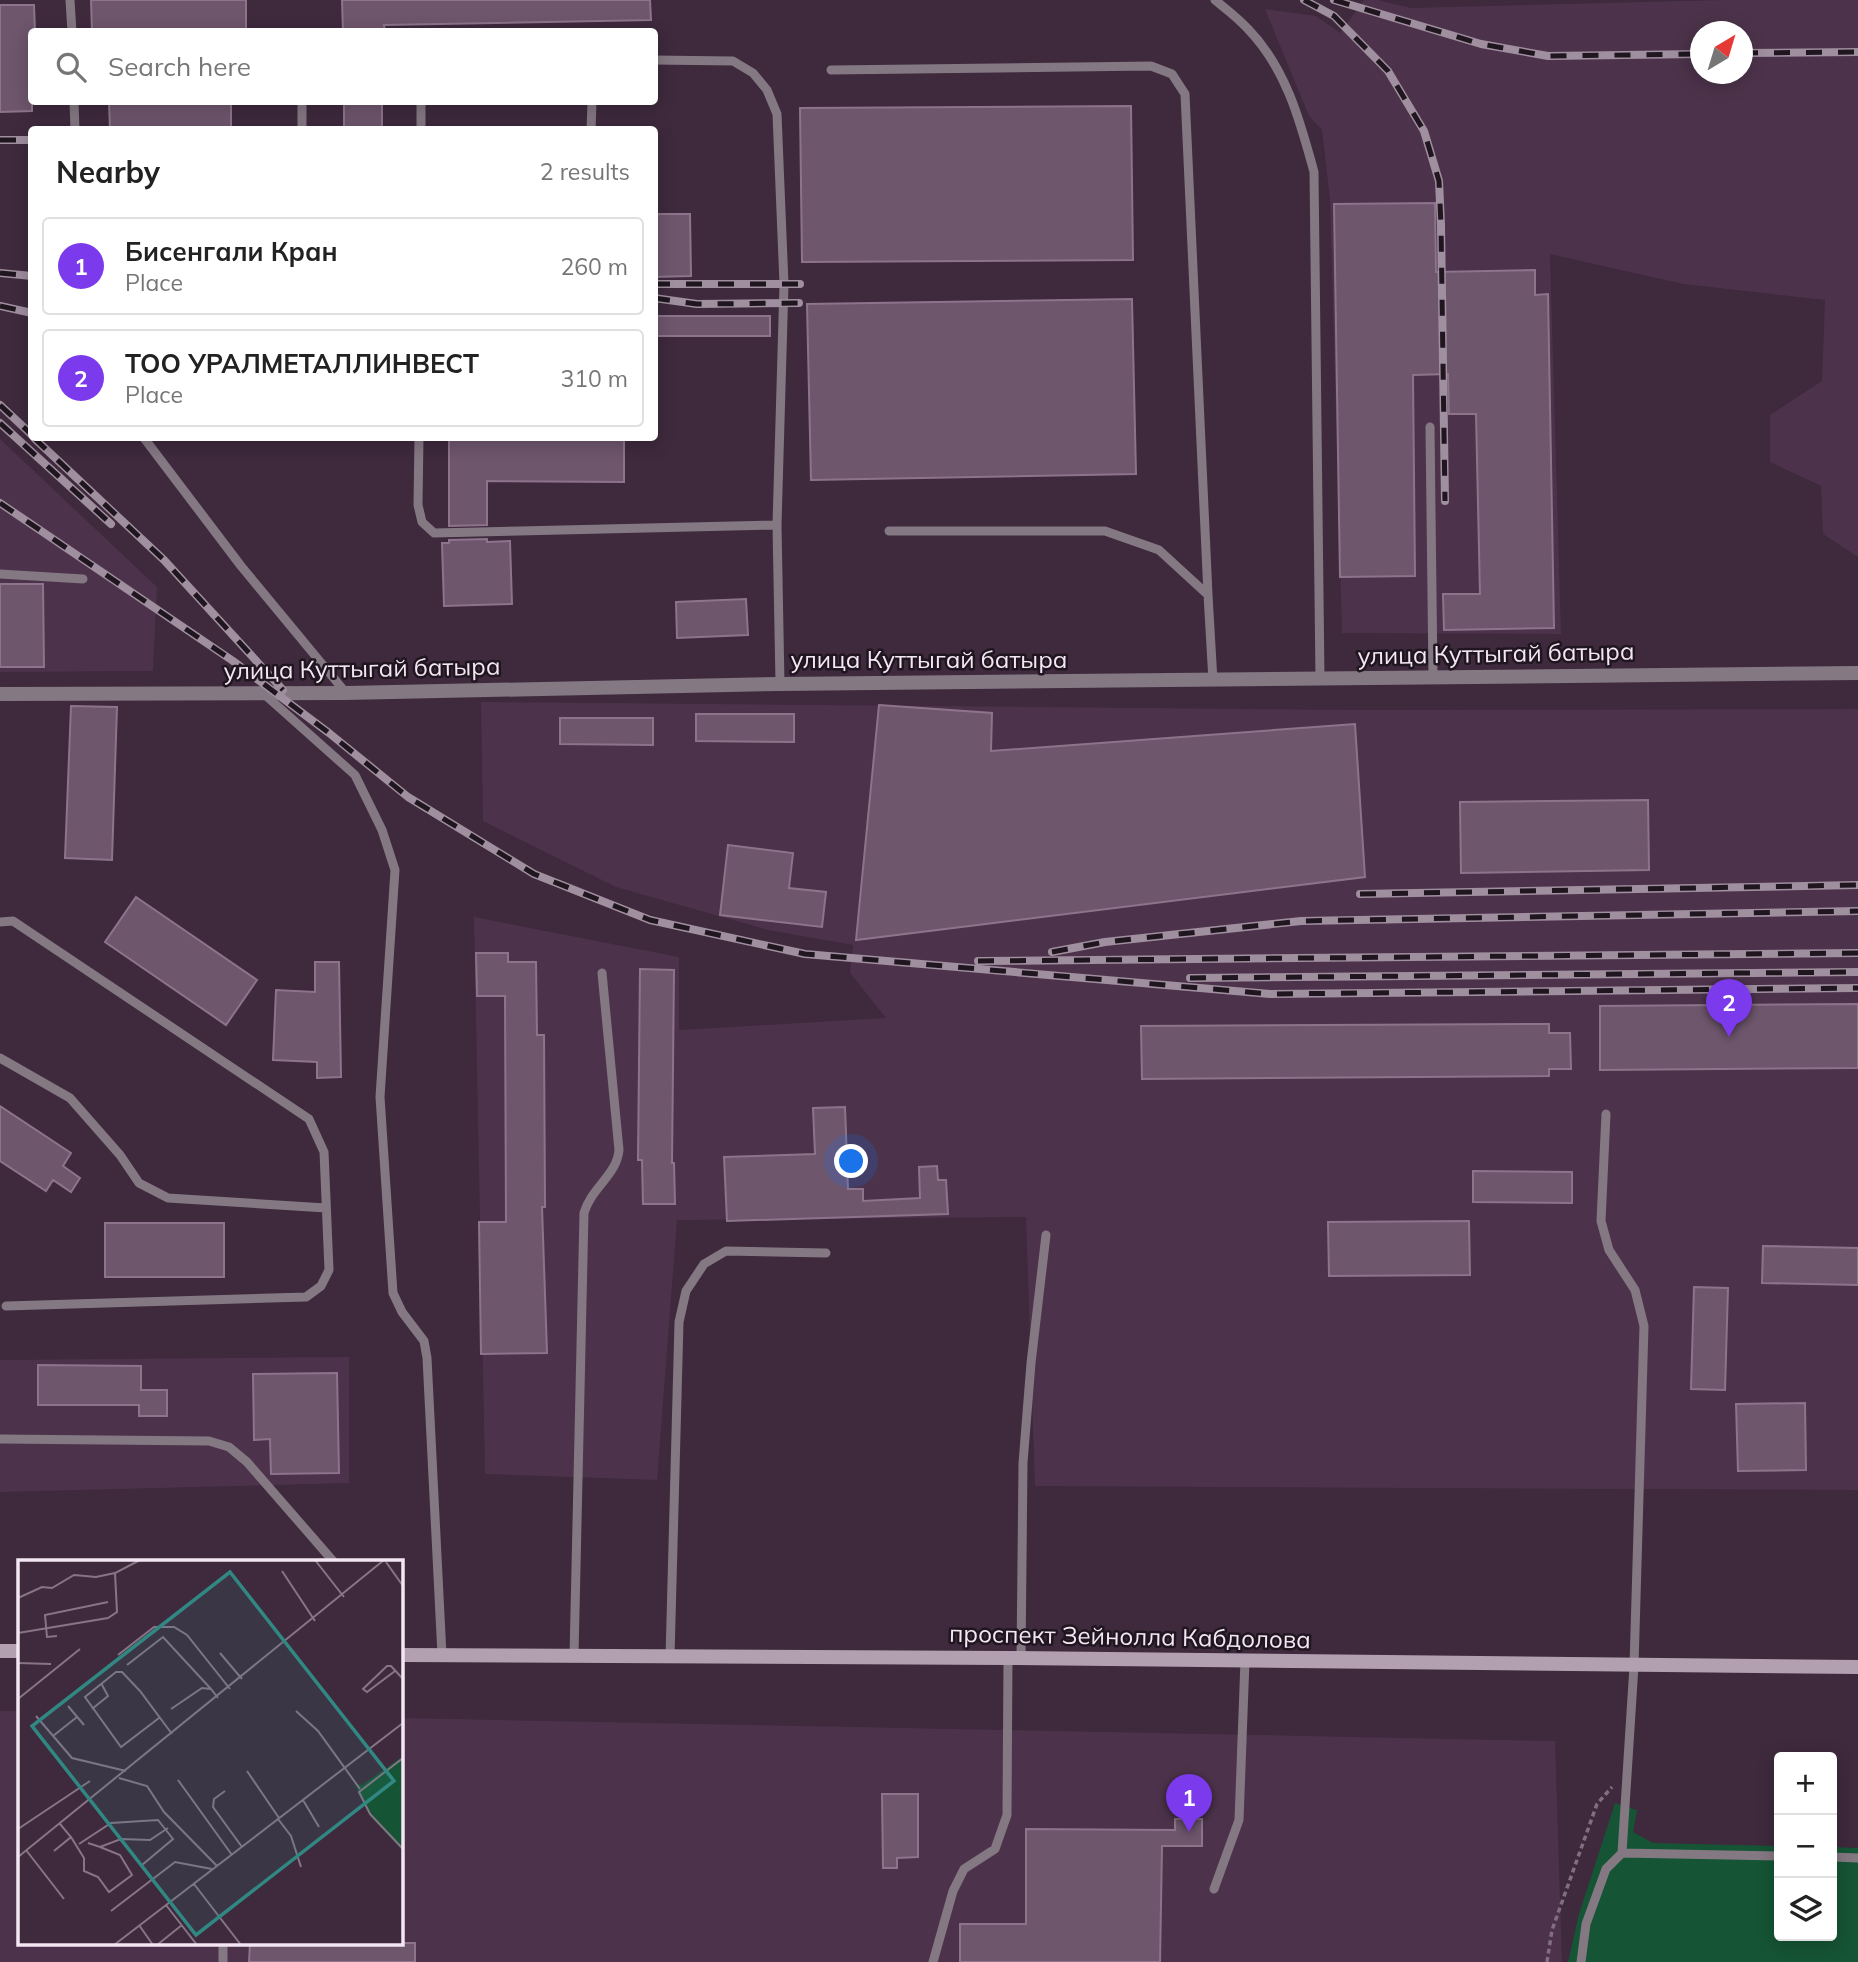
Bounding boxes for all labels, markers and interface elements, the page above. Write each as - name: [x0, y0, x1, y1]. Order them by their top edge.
- north arrow: [1690, 21, 1753, 84]
- search box: [28, 28, 658, 105]
- icon: search: [52, 48, 90, 86]
- text: Search here: [108, 50, 251, 83]
- text: Nearby: [56, 153, 160, 191]
- text: 2 results: [540, 157, 630, 186]
- text: Бисенгали Кран: [125, 235, 338, 268]
- text: 1: [74, 252, 88, 281]
- text: 260 m: [560, 252, 628, 281]
- text: Place: [125, 268, 183, 297]
- text: ТОО УРАЛМЕТАЛЛИНВЕСТ: [125, 347, 479, 380]
- text: 2: [74, 364, 88, 393]
- text: 310 m: [560, 364, 628, 393]
- text: Place: [125, 380, 183, 409]
- street label: улица Куттыгай батыра: [1357, 636, 1635, 670]
- street label: улица Куттыгай батыра: [791, 644, 1068, 674]
- street label: улица Куттыгай батыра: [223, 651, 501, 685]
- pin: 2: [1706, 979, 1752, 1037]
- your location: [834, 1144, 868, 1178]
- inset map: [18, 1560, 402, 1944]
- street label: проспект Зейнолла Кабдолова: [949, 1618, 1311, 1654]
- map controls: [1774, 1752, 1837, 1941]
- button: +: [1774, 1752, 1837, 1815]
- pin: 1: [1166, 1774, 1212, 1832]
- button: −: [1774, 1815, 1837, 1878]
- button: layers: [1774, 1878, 1837, 1941]

